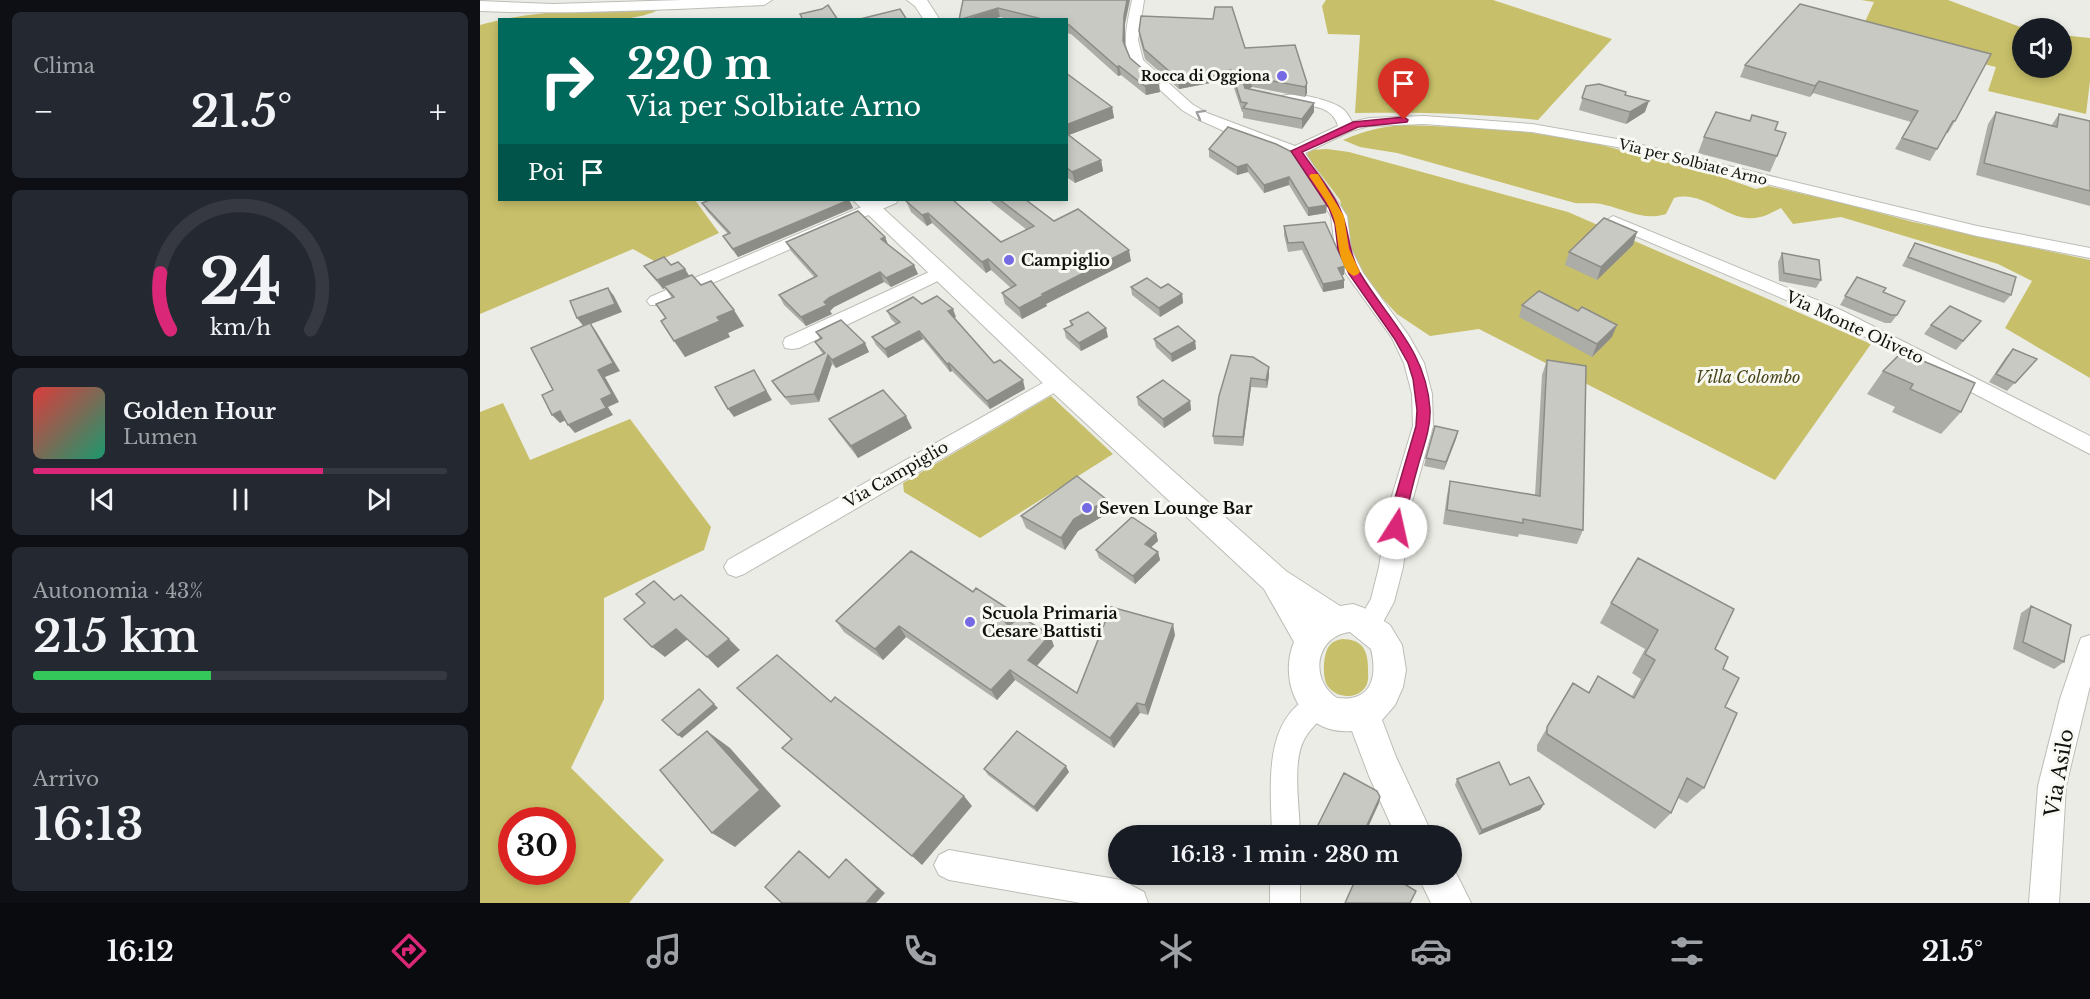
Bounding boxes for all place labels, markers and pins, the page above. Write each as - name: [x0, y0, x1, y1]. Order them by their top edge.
- pin: [1378, 58, 1429, 120]
- place label: Rocca di Oggiona: [1141, 67, 1270, 85]
- marker: Rocca di Oggiona: [1275, 69, 1289, 83]
- place label: Campiglio: [1021, 250, 1110, 270]
- marker: Campiglio: [1002, 253, 1016, 267]
- place label: Seven Lounge Bar: [1099, 498, 1252, 518]
- marker: Seven Lounge Bar: [1080, 501, 1094, 515]
- place label: Scuola Primaria Cesare Battisti: [982, 603, 1118, 641]
- marker: Scuola Primaria Cesare Battisti: [963, 615, 977, 629]

